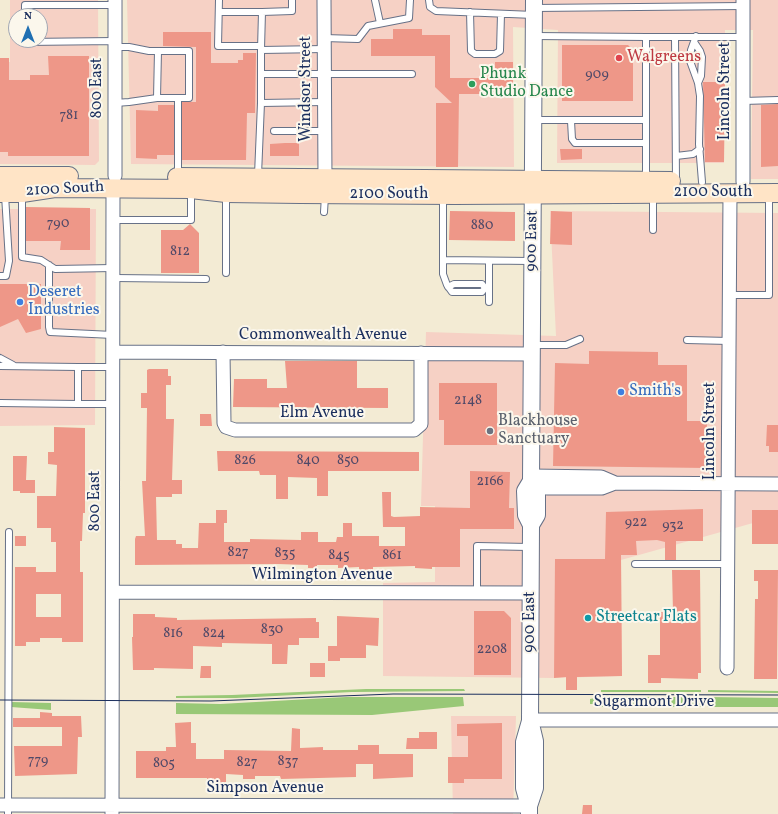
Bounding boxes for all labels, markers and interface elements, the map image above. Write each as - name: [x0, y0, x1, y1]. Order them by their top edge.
- north arrow: [8, 8, 48, 48]
- text: N: [24, 9, 32, 24]
- street label: Windsor Street: [297, 36, 317, 142]
- street label: Lincoln Street: [716, 42, 736, 140]
- place label: Walgreens: [627, 48, 701, 68]
- marker: Walgreens: [614, 53, 624, 63]
- street label: 800 East: [88, 58, 108, 118]
- place label: Phunk Studio Dance: [480, 65, 573, 103]
- house number: 909: [585, 67, 609, 83]
- marker: Phunk Studio Dance: [467, 79, 477, 89]
- house number: 781: [60, 108, 78, 124]
- street label: 2100 South: [25, 178, 105, 202]
- street label: 2100 South: [673, 183, 753, 203]
- street label: 2100 South: [349, 185, 429, 205]
- street label: 900 East: [523, 210, 543, 272]
- house number: 790: [47, 216, 69, 232]
- house number: 880: [471, 218, 493, 234]
- house number: 812: [170, 244, 190, 260]
- place label: Deseret Industries: [28, 283, 100, 321]
- marker: Deseret Industries: [15, 297, 25, 307]
- street label: Commonwealth Avenue: [239, 326, 407, 346]
- place label: Smith's: [629, 382, 681, 402]
- street label: Lincoln Street: [701, 382, 721, 480]
- marker: Smith's: [616, 387, 626, 397]
- house number: 2148: [454, 393, 482, 409]
- street label: Elm Avenue: [280, 404, 364, 424]
- place label: Blackhouse Sanctuary: [498, 412, 578, 450]
- marker: Blackhouse Sanctuary: [485, 426, 495, 436]
- house number: 826: [234, 453, 256, 469]
- house number: 840: [296, 453, 320, 469]
- house number: 850: [337, 453, 359, 469]
- street label: 800 East: [86, 471, 106, 531]
- house number: 2166: [476, 474, 504, 490]
- house number: 922: [625, 515, 647, 531]
- house number: 932: [662, 518, 684, 534]
- house number: 827: [227, 545, 249, 561]
- house number: 835: [274, 546, 296, 562]
- house number: 845: [328, 548, 350, 564]
- house number: 861: [382, 548, 402, 564]
- street label: Wilmington Avenue: [252, 566, 392, 586]
- street label: 900 East: [521, 591, 541, 653]
- place label: Streetcar Flats: [596, 608, 697, 628]
- marker: Streetcar Flats: [583, 613, 593, 623]
- house number: 830: [261, 622, 283, 638]
- house number: 816: [163, 626, 183, 642]
- house number: 824: [203, 626, 225, 642]
- house number: 2208: [477, 642, 507, 658]
- street label: Sugarmont Drive: [594, 693, 714, 713]
- house number: 779: [28, 753, 48, 769]
- house number: 837: [277, 754, 299, 770]
- house number: 827: [236, 755, 258, 771]
- house number: 805: [153, 756, 175, 772]
- street label: Simpson Avenue: [206, 779, 324, 799]

